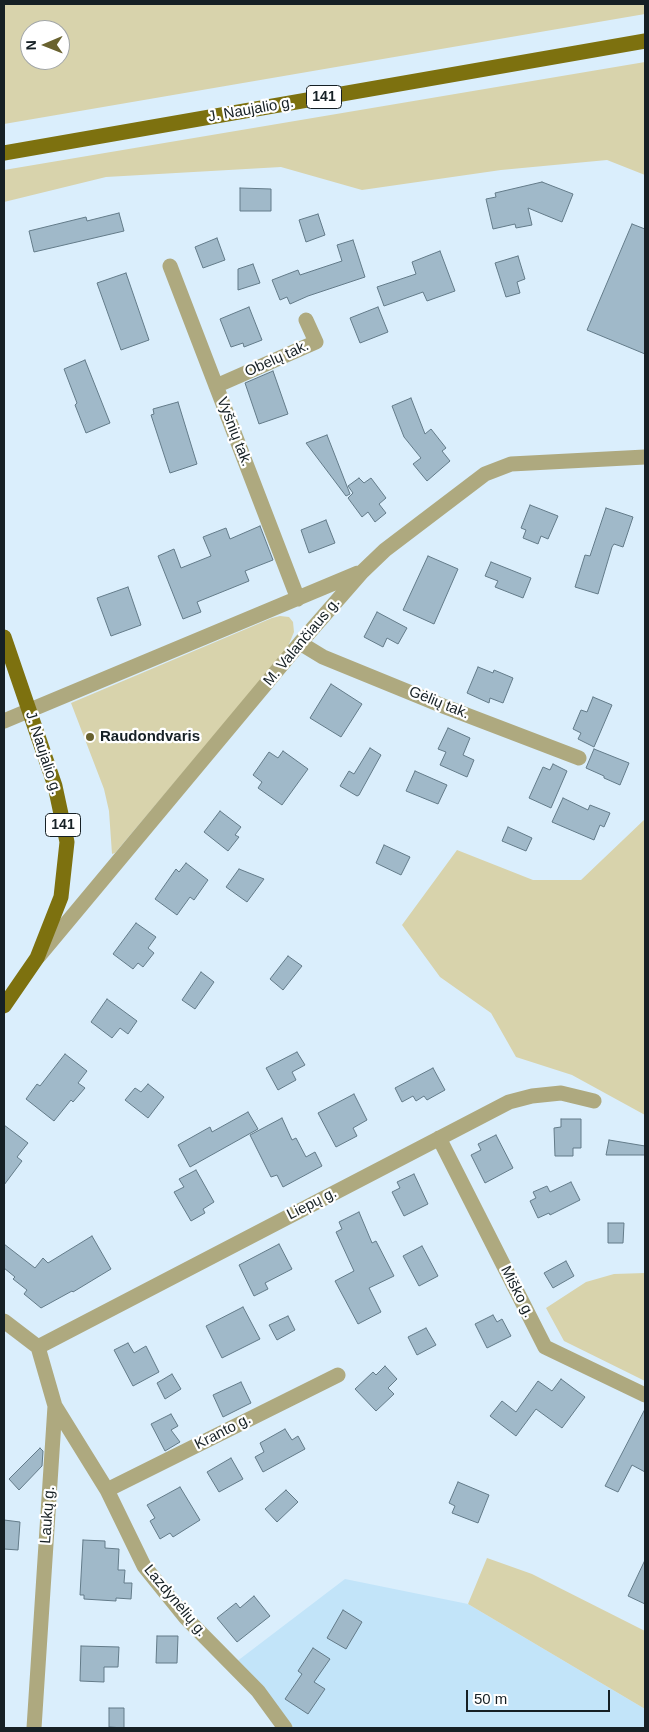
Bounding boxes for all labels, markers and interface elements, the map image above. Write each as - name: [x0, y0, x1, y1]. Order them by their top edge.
- north arrow: [20, 20, 70, 70]
- text: N: [23, 40, 39, 50]
- road number: 141: [306, 85, 342, 108]
- street label: J. Naujalio g.: [207, 94, 295, 126]
- street label: Obelų tak.: [242, 337, 312, 381]
- street label: Vyšnių tak.: [213, 395, 255, 469]
- street label: M. Valančiaus g.: [260, 594, 344, 690]
- street label: Gėlių tak.: [406, 683, 472, 723]
- street label: J. Naujalio g.: [21, 709, 65, 797]
- place label: Raudondvaris: [100, 728, 200, 746]
- marker: Raudondvaris: [84, 731, 96, 743]
- road number: 141: [46, 814, 80, 836]
- street label: Liepų g.: [284, 1184, 340, 1224]
- street label: Miško g.: [496, 1263, 538, 1321]
- street label: Kranto g.: [192, 1410, 254, 1454]
- street label: Laukų g.: [37, 1486, 59, 1544]
- street label: Lazdynėlių g.: [140, 1561, 210, 1641]
- scale bar: [469, 1680, 613, 1712]
- text: 50 m: [474, 1690, 507, 1707]

